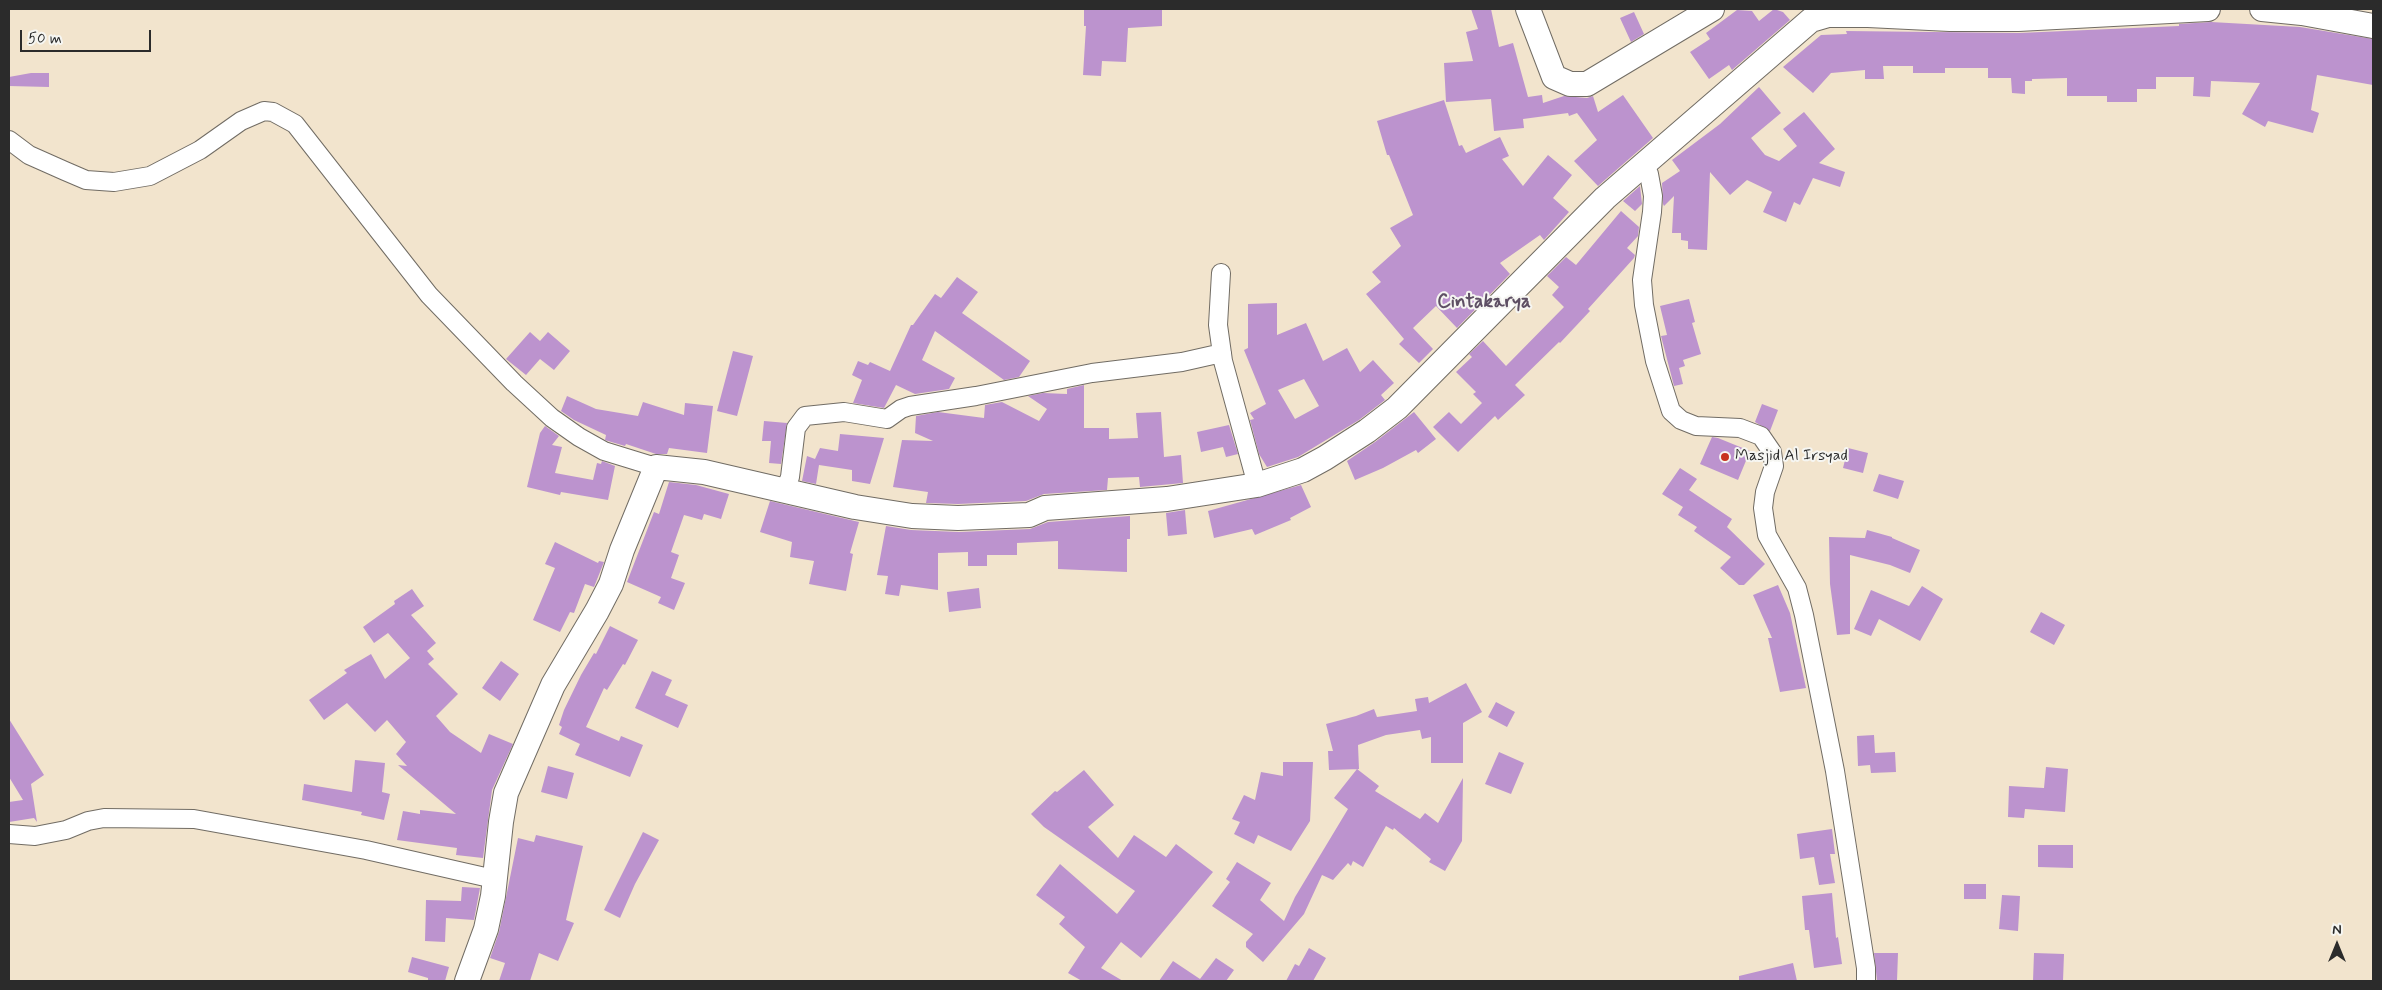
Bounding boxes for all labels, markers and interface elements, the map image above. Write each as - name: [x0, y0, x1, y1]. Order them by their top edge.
- scale bar: [22, 20, 154, 52]
- text: 50 m: [28, 29, 62, 49]
- district label: Cintakarya: [1437, 292, 1531, 314]
- place label: Masjid Al Irsyad: [1735, 447, 1848, 467]
- marker: Masjid Al Irsyad: [1719, 451, 1731, 463]
- north arrow: [2312, 920, 2362, 970]
- text: N: [2332, 921, 2342, 939]

